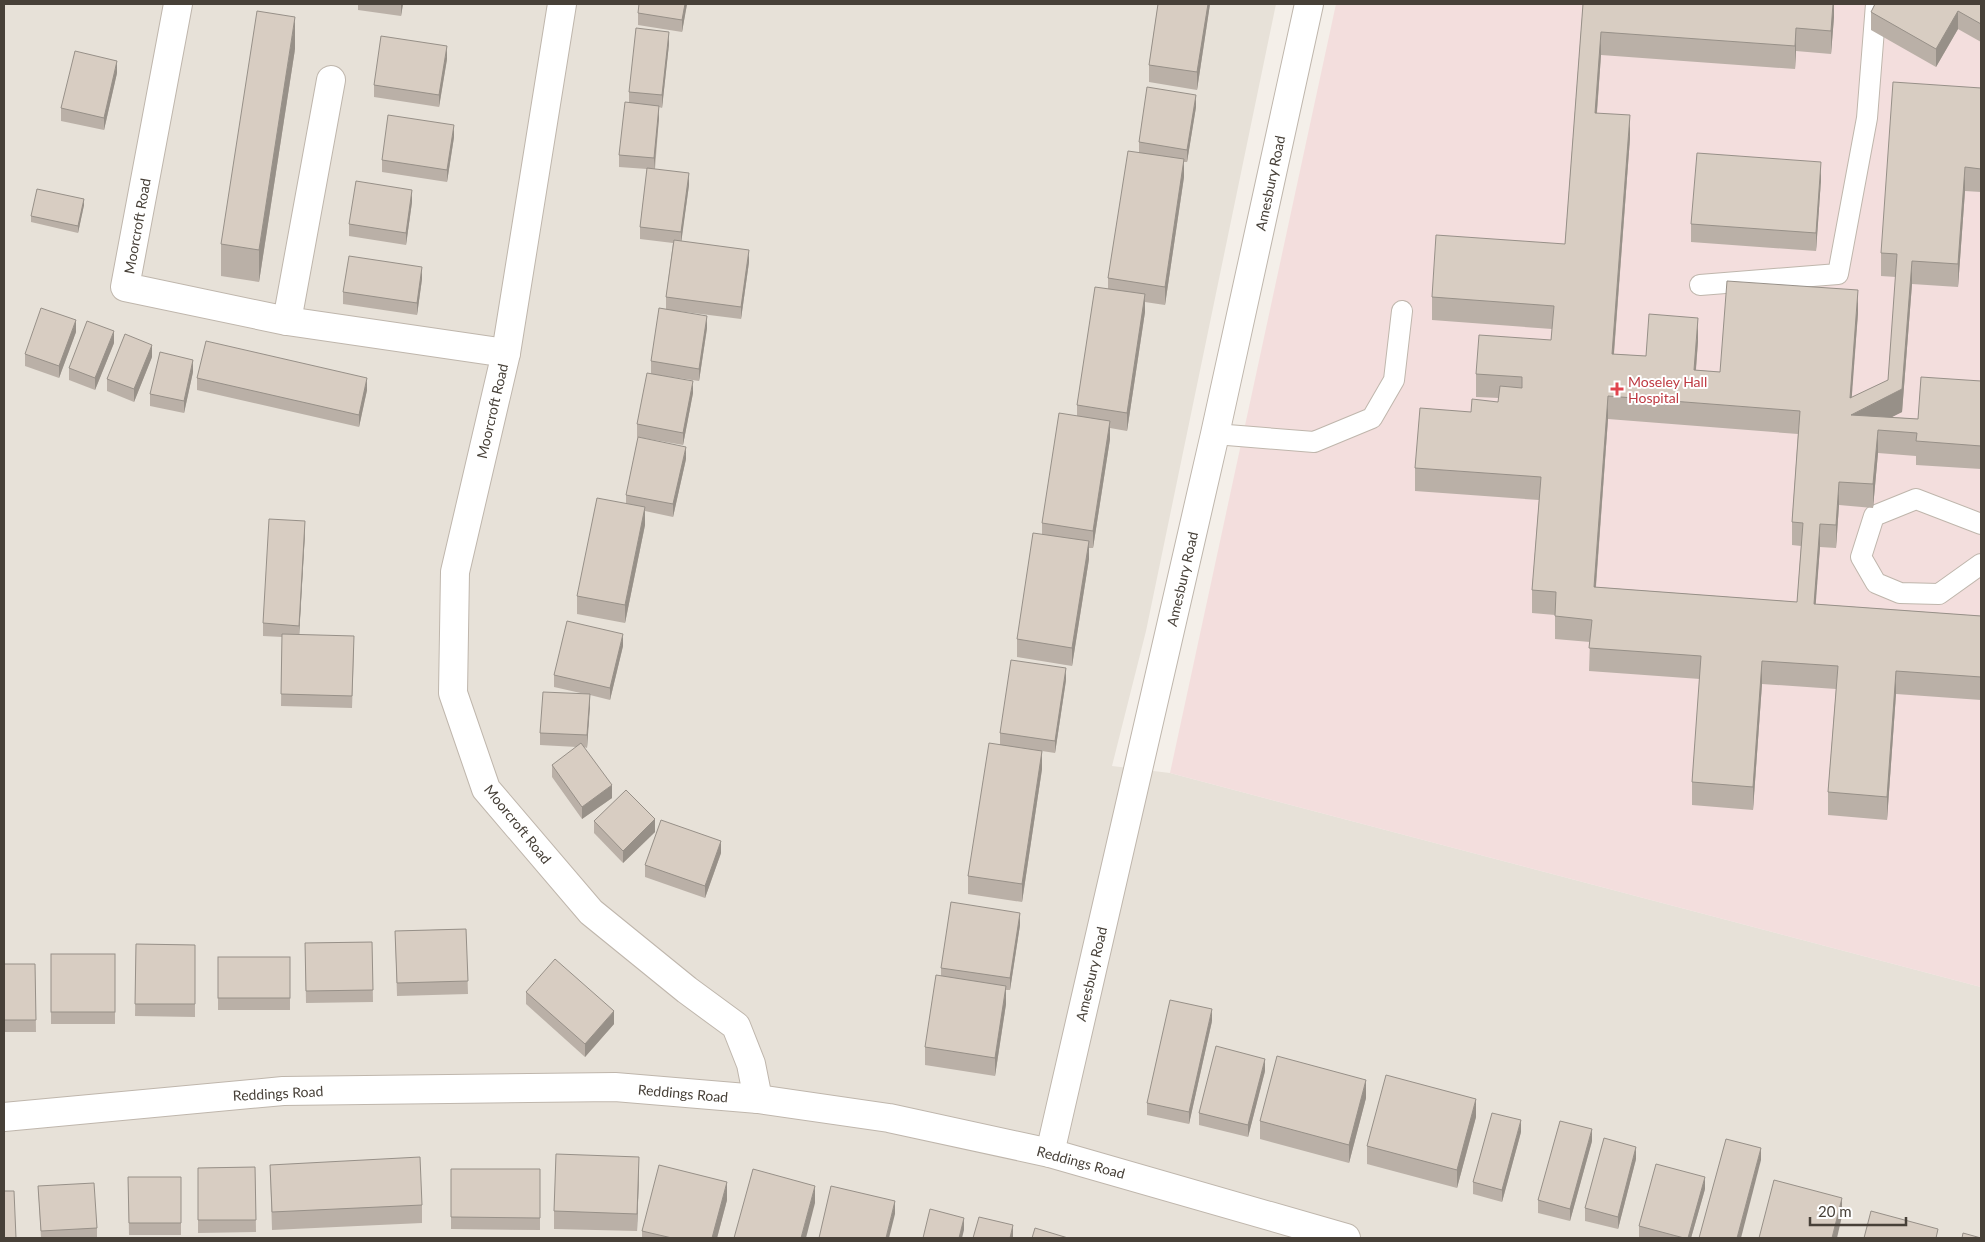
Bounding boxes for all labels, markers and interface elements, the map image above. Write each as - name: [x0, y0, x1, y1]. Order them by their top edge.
- street label: Amesbury Road: [1252, 134, 1288, 232]
- street label: Moorcroft Road: [120, 177, 154, 275]
- street label: Moorcroft Road: [473, 362, 511, 460]
- place label: Moseley Hall Hospital: [1628, 373, 1707, 406]
- marker: Moseley Hall Hospital: [1610, 382, 1624, 396]
- street label: Amesbury Road: [1163, 530, 1201, 628]
- street label: Moorcroft Road: [481, 781, 555, 867]
- street label: Amesbury Road: [1072, 925, 1110, 1023]
- street label: Reddings Road: [637, 1081, 729, 1105]
- street label: Reddings Road: [232, 1082, 324, 1104]
- street label: Reddings Road: [1035, 1142, 1127, 1182]
- scale bar: [1810, 1194, 1906, 1226]
- text: 20 m: [1818, 1202, 1852, 1220]

